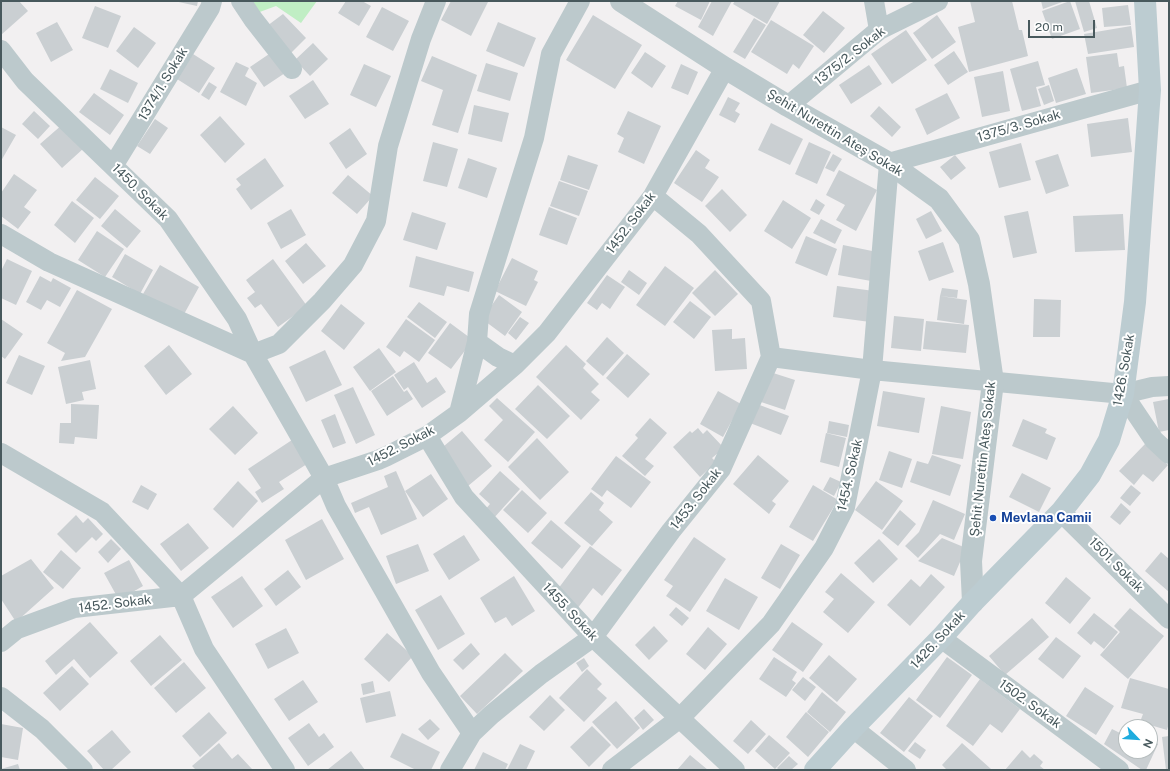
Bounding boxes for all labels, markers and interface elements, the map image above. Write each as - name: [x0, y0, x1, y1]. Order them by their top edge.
- scale bar: [1030, 12, 1097, 38]
- text: 20 m: [1035, 20, 1063, 34]
- street label: 1375/2. Sokak: [812, 24, 888, 88]
- street label: 1374/1. Sokak: [135, 45, 191, 123]
- street label: Şehit Nurettin Ateş Sokak: [764, 86, 906, 180]
- street label: 1375/3. Sokak: [976, 107, 1062, 145]
- street label: 1450. Sokak: [109, 161, 171, 223]
- street label: 1452. Sokak: [603, 189, 659, 257]
- street label: 1426. Sokak: [1110, 333, 1138, 407]
- street label: Şehit Nurettin Ateş Sokak: [967, 381, 999, 537]
- street label: 1452. Sokak: [365, 422, 437, 470]
- street label: 1454. Sokak: [834, 437, 866, 513]
- street label: 1453. Sokak: [667, 465, 725, 533]
- place label: Mevlana Camii: [1001, 510, 1091, 526]
- marker: Mevlana Camii: [988, 513, 998, 523]
- street label: 1501. Sokak: [1086, 535, 1146, 595]
- street label: 1455. Sokak: [539, 580, 601, 644]
- street label: 1452. Sokak: [78, 592, 152, 616]
- street label: 1426. Sokak: [907, 608, 969, 672]
- street label: 1502. Sokak: [996, 676, 1064, 732]
- north arrow: [1118, 719, 1158, 759]
- text: N: [1141, 737, 1155, 750]

